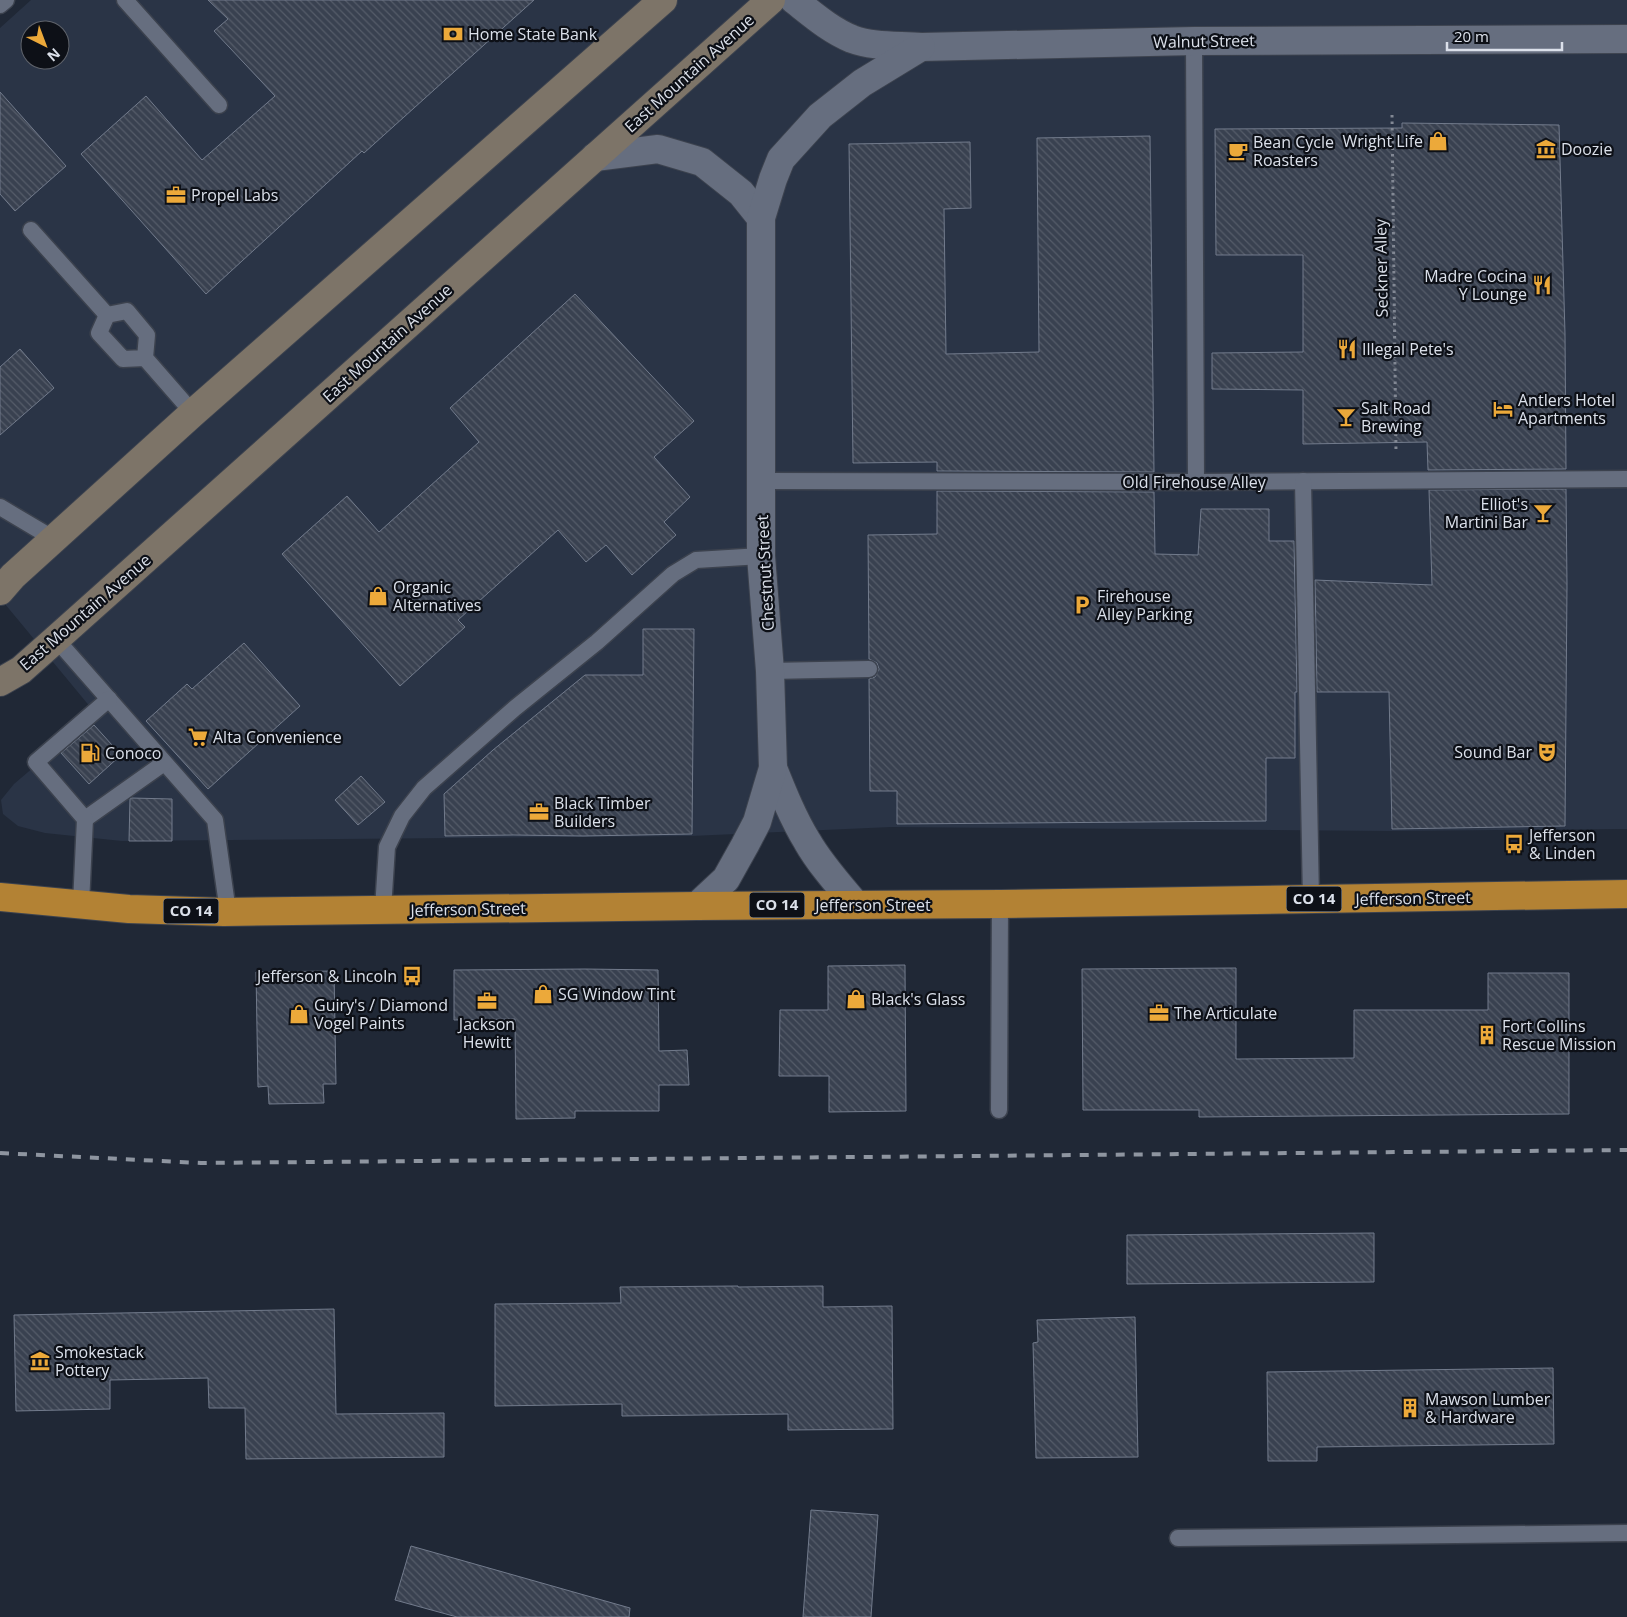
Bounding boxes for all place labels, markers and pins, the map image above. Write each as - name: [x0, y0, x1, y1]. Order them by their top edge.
- bank icon: Home State Bank: [442, 23, 464, 45]
- place label: Home State Bank: [468, 23, 598, 45]
- place label: Wright Life: [1343, 130, 1423, 152]
- shop icon: Wright Life: [1427, 130, 1449, 152]
- place label: Bean Cycle Roasters: [1253, 131, 1334, 171]
- museum icon: Doozie: [1535, 138, 1557, 160]
- place label: Doozie: [1561, 138, 1612, 160]
- cafe icon: Bean Cycle Roasters: [1227, 140, 1249, 162]
- office icon: Propel Labs: [165, 184, 187, 206]
- place label: Propel Labs: [191, 184, 278, 206]
- place label: Madre Cocina Y Lounge: [1424, 265, 1527, 305]
- restaurant icon: Madre Cocina Y Lounge: [1531, 274, 1553, 296]
- restaurant icon: Illegal Pete's: [1336, 338, 1358, 360]
- place label: Illegal Pete's: [1362, 338, 1454, 360]
- place label: Antlers Hotel Apartments: [1518, 389, 1615, 429]
- place label: Salt Road Brewing: [1361, 397, 1431, 437]
- hotel icon: Antlers Hotel Apartments: [1492, 398, 1514, 420]
- bar icon: Salt Road Brewing: [1335, 406, 1357, 428]
- place label: Elliot's Martini Bar: [1445, 493, 1528, 533]
- bar icon: Elliot's Martini Bar: [1532, 502, 1554, 524]
- place label: Organic Alternatives: [393, 576, 481, 616]
- shop icon: Organic Alternatives: [367, 585, 389, 607]
- place label: Firehouse Alley Parking: [1097, 585, 1193, 625]
- parking icon: Firehouse Alley Parking: [1071, 594, 1093, 616]
- supermarket icon: Alta Convenience: [187, 726, 209, 748]
- place label: Alta Convenience: [213, 726, 342, 748]
- place label: Sound Bar: [1454, 741, 1532, 763]
- theatre icon: Sound Bar: [1536, 741, 1558, 763]
- fuel station icon: Conoco: [79, 742, 101, 764]
- place label: Conoco: [105, 742, 161, 764]
- place label: Black Timber Builders: [554, 792, 651, 832]
- office icon: Black Timber Builders: [528, 801, 550, 823]
- place label: Jefferson & Linden: [1527, 824, 1596, 864]
- bus stop icon: Jefferson & Linden: [1503, 833, 1525, 855]
- place label: Jefferson & Lincoln: [255, 965, 397, 987]
- bus stop icon: Jefferson & Lincoln: [401, 965, 423, 987]
- shop icon: SG Window Tint: [532, 983, 554, 1005]
- place label: SG Window Tint: [558, 983, 676, 1005]
- shop icon: Black's Glass: [845, 988, 867, 1010]
- place label: Black's Glass: [871, 988, 965, 1010]
- office icon: Jackson Hewitt: [476, 990, 498, 1012]
- place label: Guiry's / Diamond Vogel Paints: [314, 994, 448, 1034]
- office icon: The Articulate: [1148, 1002, 1170, 1024]
- place label: The Articulate: [1174, 1002, 1277, 1024]
- shop icon: Guiry's / Diamond Vogel Paints: [288, 1003, 310, 1025]
- place label: Jackson Hewitt: [457, 1013, 515, 1053]
- place label: Fort Collins Rescue Mission: [1502, 1015, 1616, 1055]
- building icon: Fort Collins Rescue Mission: [1476, 1024, 1498, 1046]
- place label: Smokestack Pottery: [55, 1341, 144, 1381]
- museum icon: Smokestack Pottery: [29, 1350, 51, 1372]
- place label: Mawson Lumber & Hardware: [1425, 1388, 1551, 1428]
- building icon: Mawson Lumber & Hardware: [1399, 1397, 1421, 1419]

